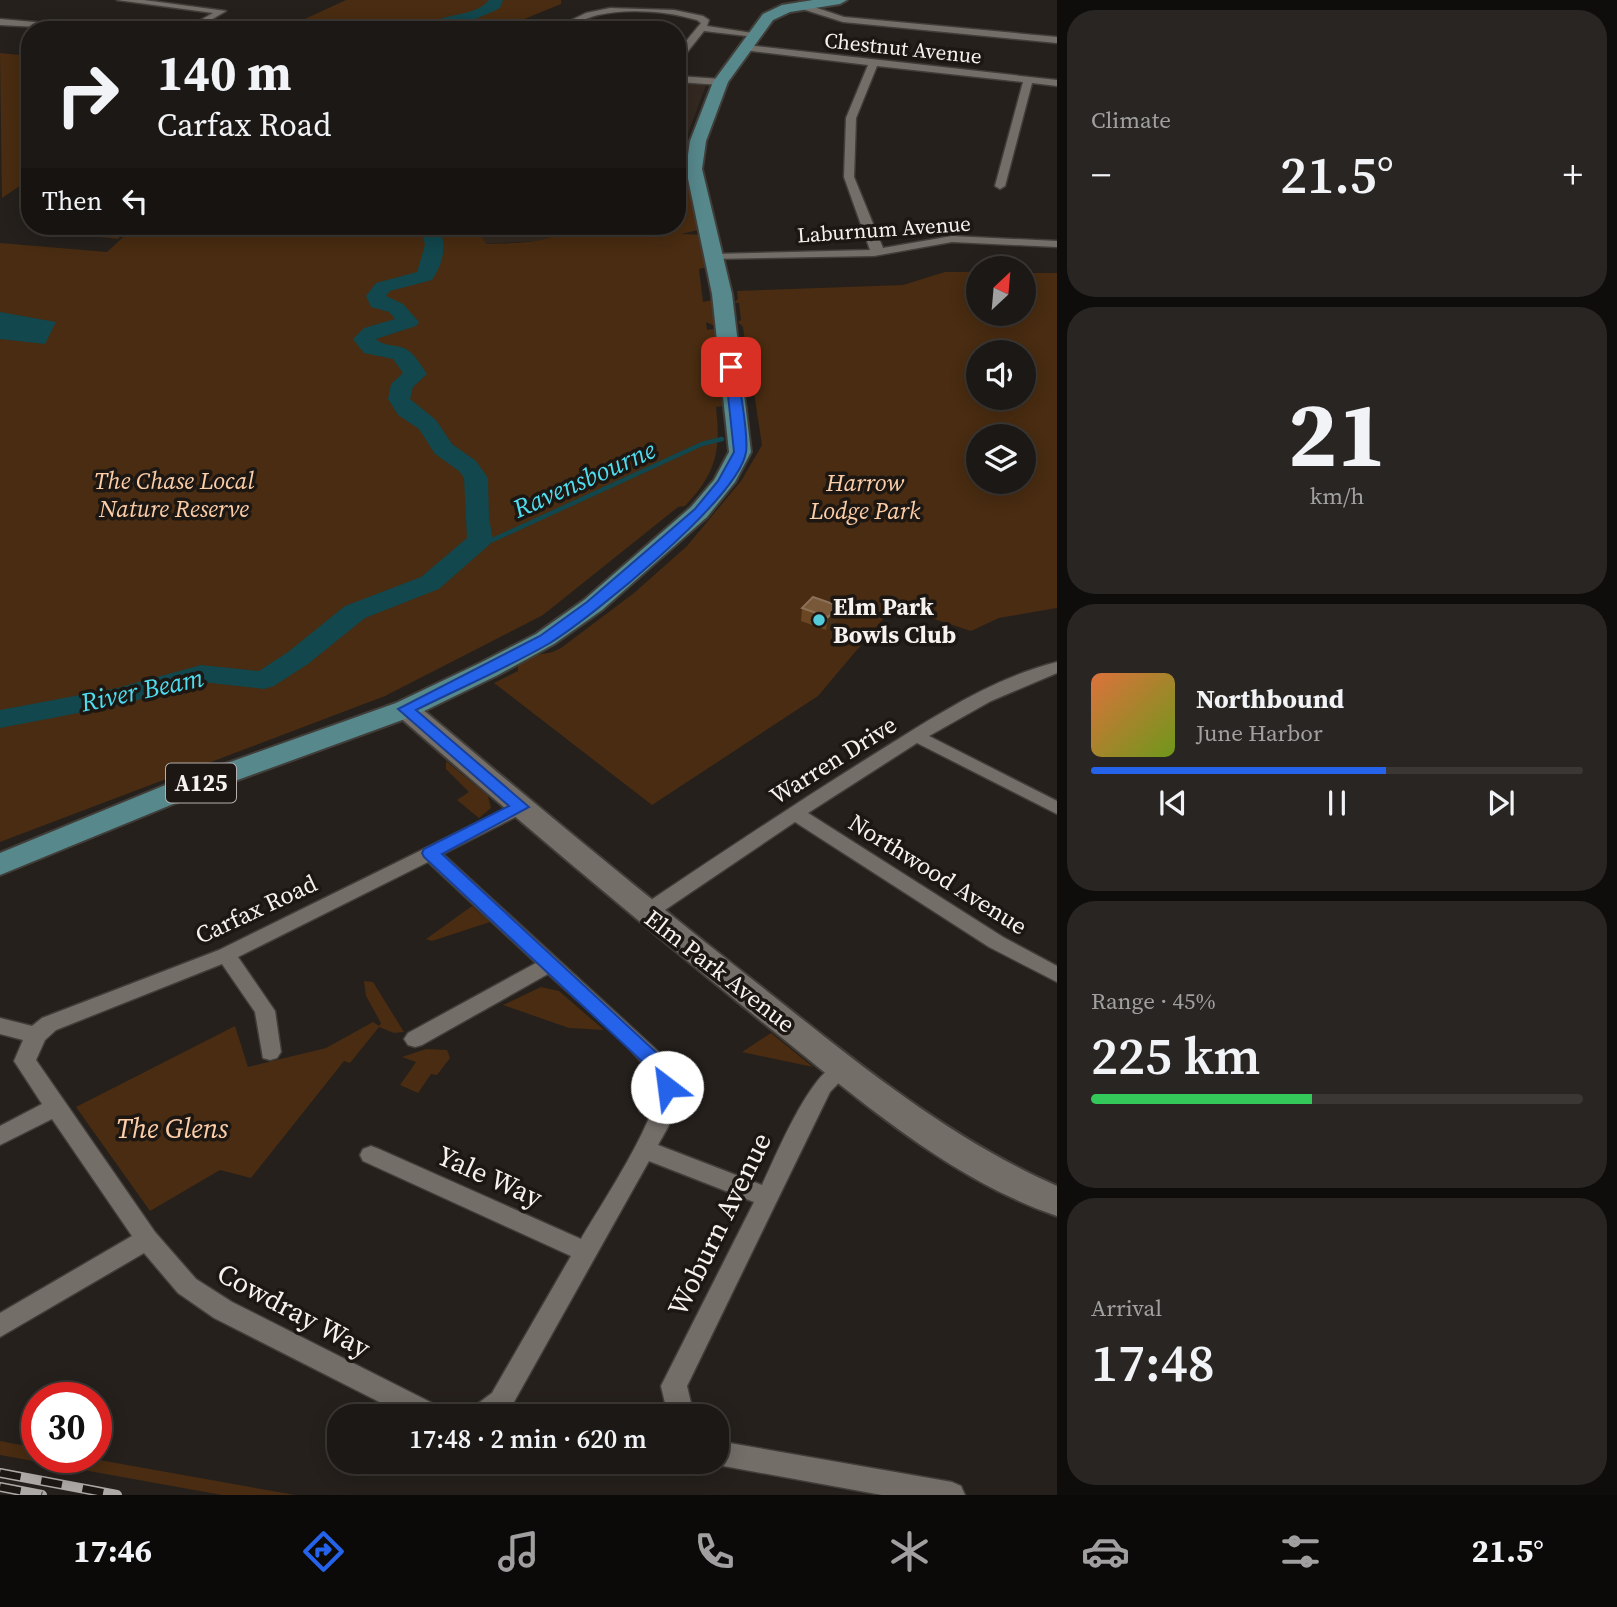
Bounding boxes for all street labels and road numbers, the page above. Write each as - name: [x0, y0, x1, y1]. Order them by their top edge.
- street label: Chestnut Avenue: [823, 25, 983, 71]
- street label: Laburnum Avenue: [796, 208, 972, 250]
- street label: Warren Drive: [763, 708, 903, 812]
- road number: A125: [166, 764, 236, 803]
- street label: Northwood Avenue: [842, 806, 1034, 942]
- street label: Carfax Road: [190, 866, 323, 952]
- street label: Elm Park Avenue: [638, 902, 802, 1040]
- street label: Woburn Avenue: [658, 1126, 780, 1322]
- street label: Yale Way: [431, 1136, 549, 1216]
- street label: Cowdray Way: [211, 1254, 378, 1367]

